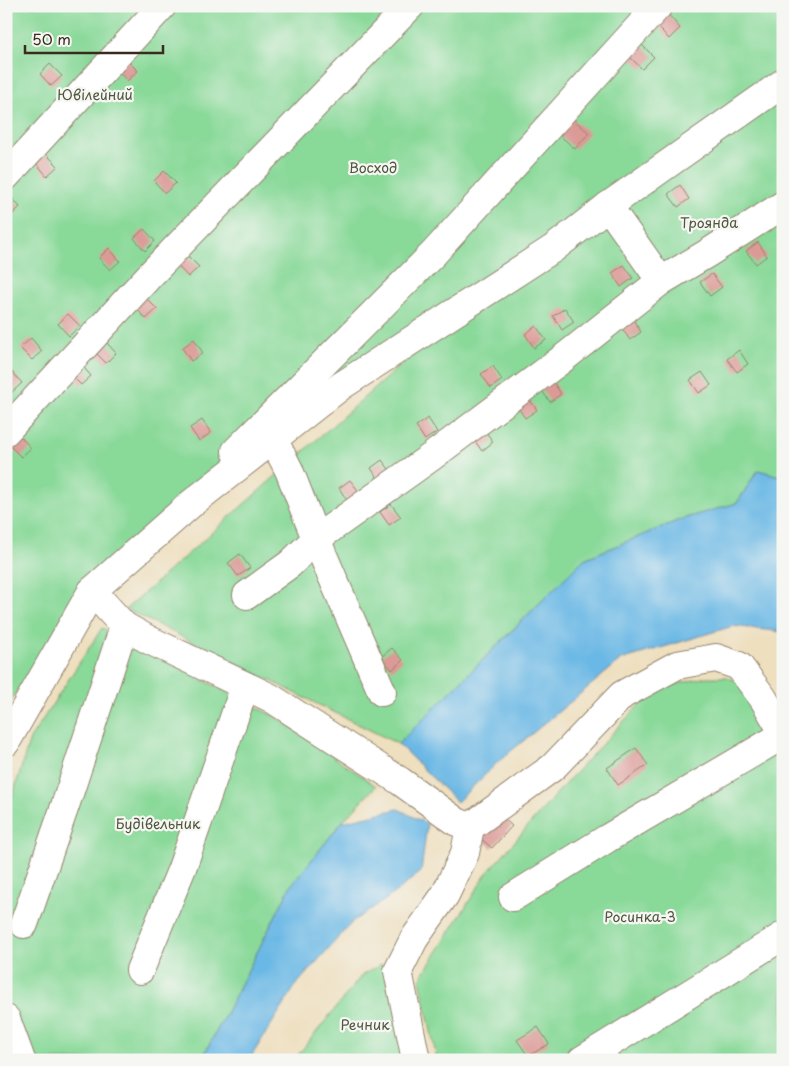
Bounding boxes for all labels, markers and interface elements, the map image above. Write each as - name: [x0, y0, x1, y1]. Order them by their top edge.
- scale bar: [25, 22, 162, 54]
- text: 50 m: [32, 27, 71, 50]
- park label: Ювілейний: [57, 84, 133, 105]
- park label: Восход: [349, 157, 397, 178]
- park label: Троянда: [680, 212, 738, 233]
- park label: Будівельник: [116, 813, 201, 834]
- park label: Росинка-3: [604, 906, 676, 927]
- park label: Речник: [341, 1014, 390, 1035]

